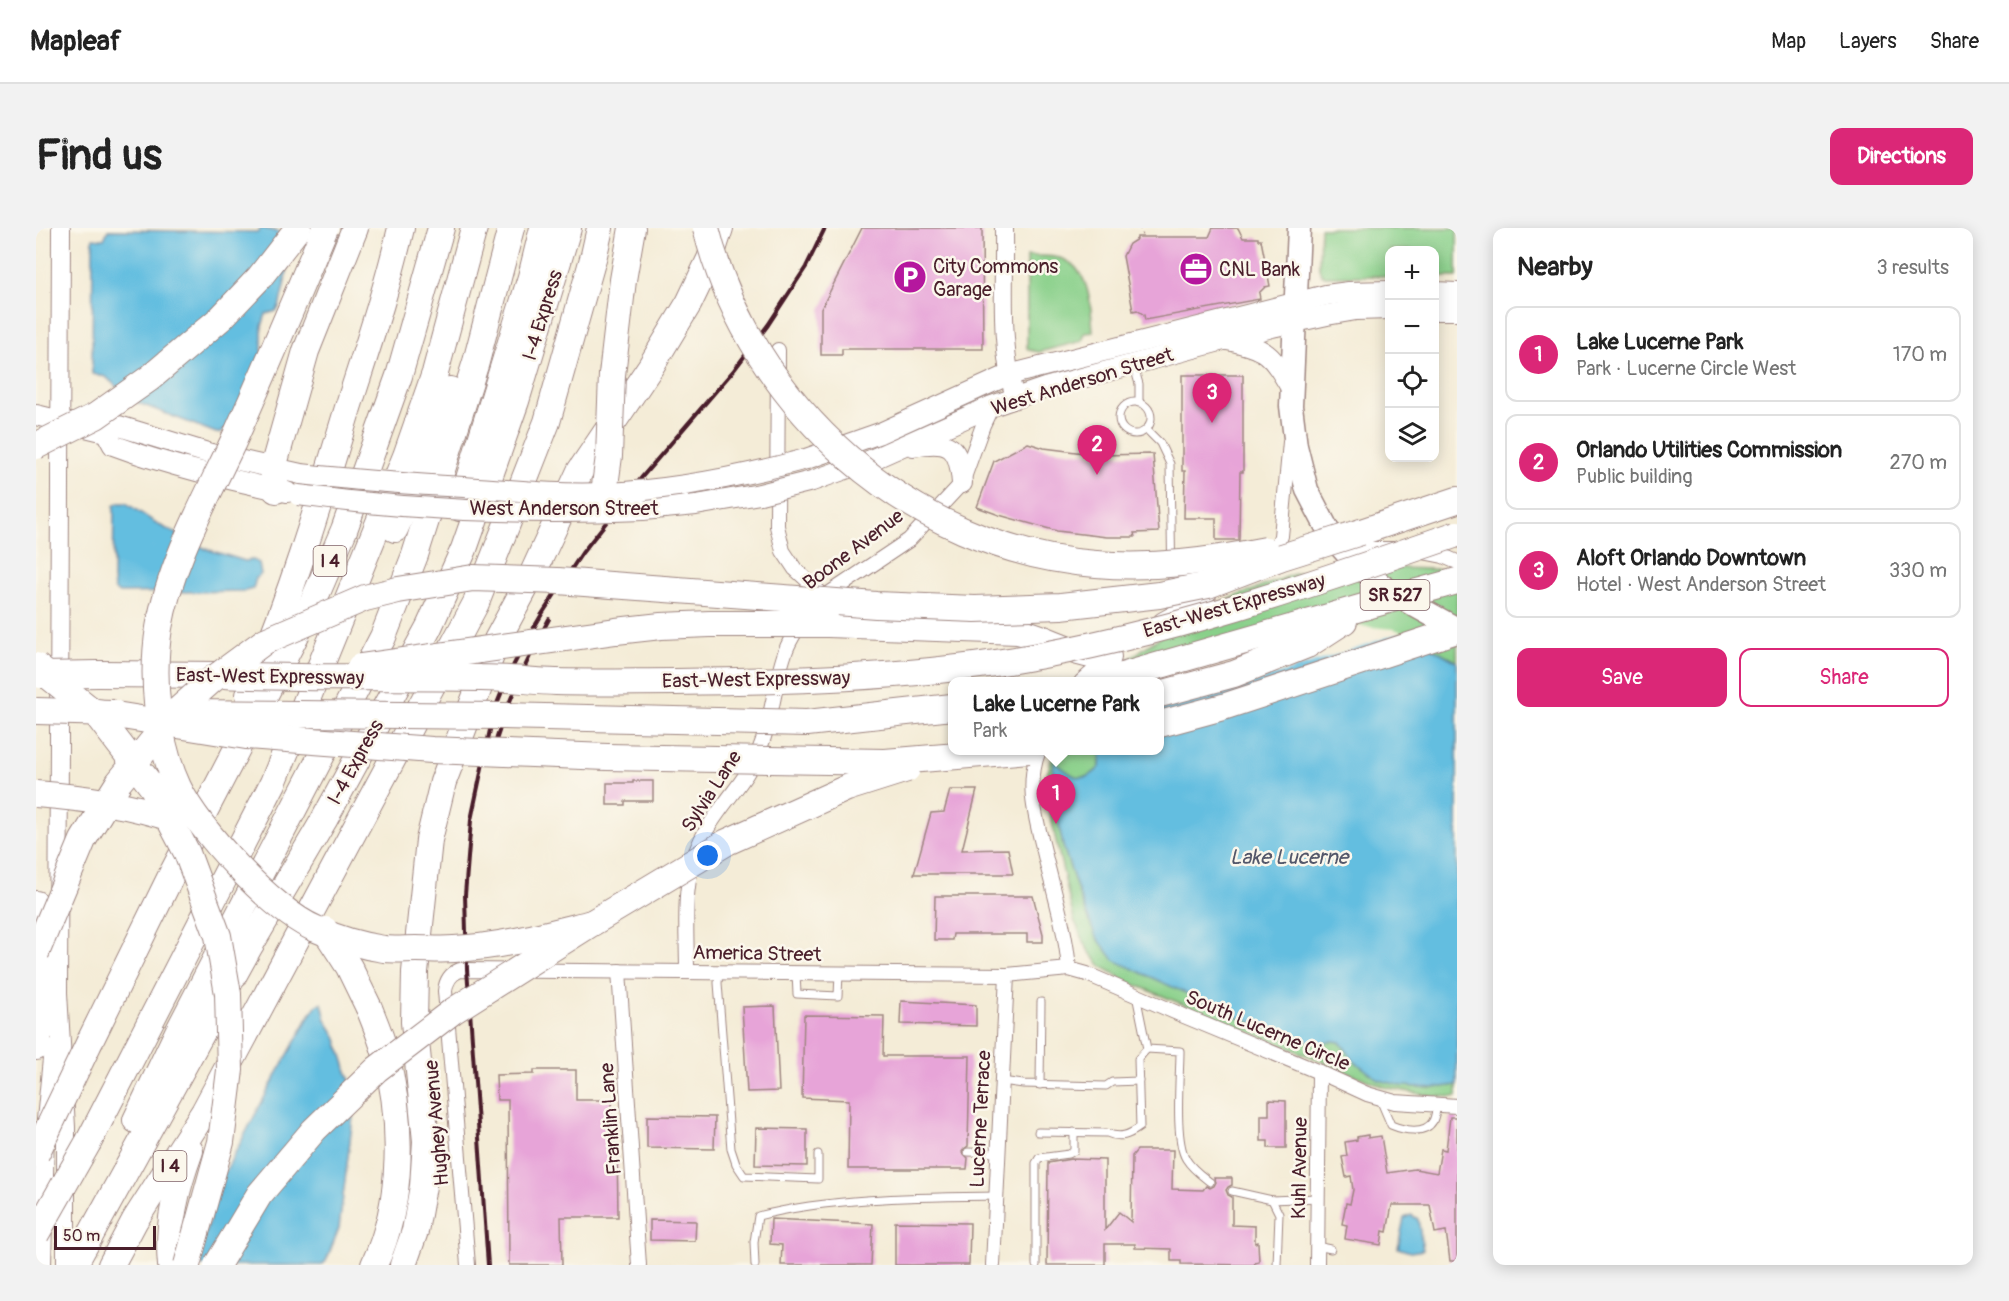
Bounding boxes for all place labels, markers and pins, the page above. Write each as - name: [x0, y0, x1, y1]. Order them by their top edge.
- office icon: CNL Bank: [1178, 251, 1214, 287]
- place label: City Commons Garage: [933, 254, 1058, 302]
- place label: CNL Bank: [1219, 257, 1301, 282]
- parking icon: City Commons Garage: [892, 259, 928, 295]
- pin: 3: [1192, 374, 1232, 423]
- pin: 2: [1078, 426, 1116, 475]
- pin: 1: [1036, 774, 1076, 824]

